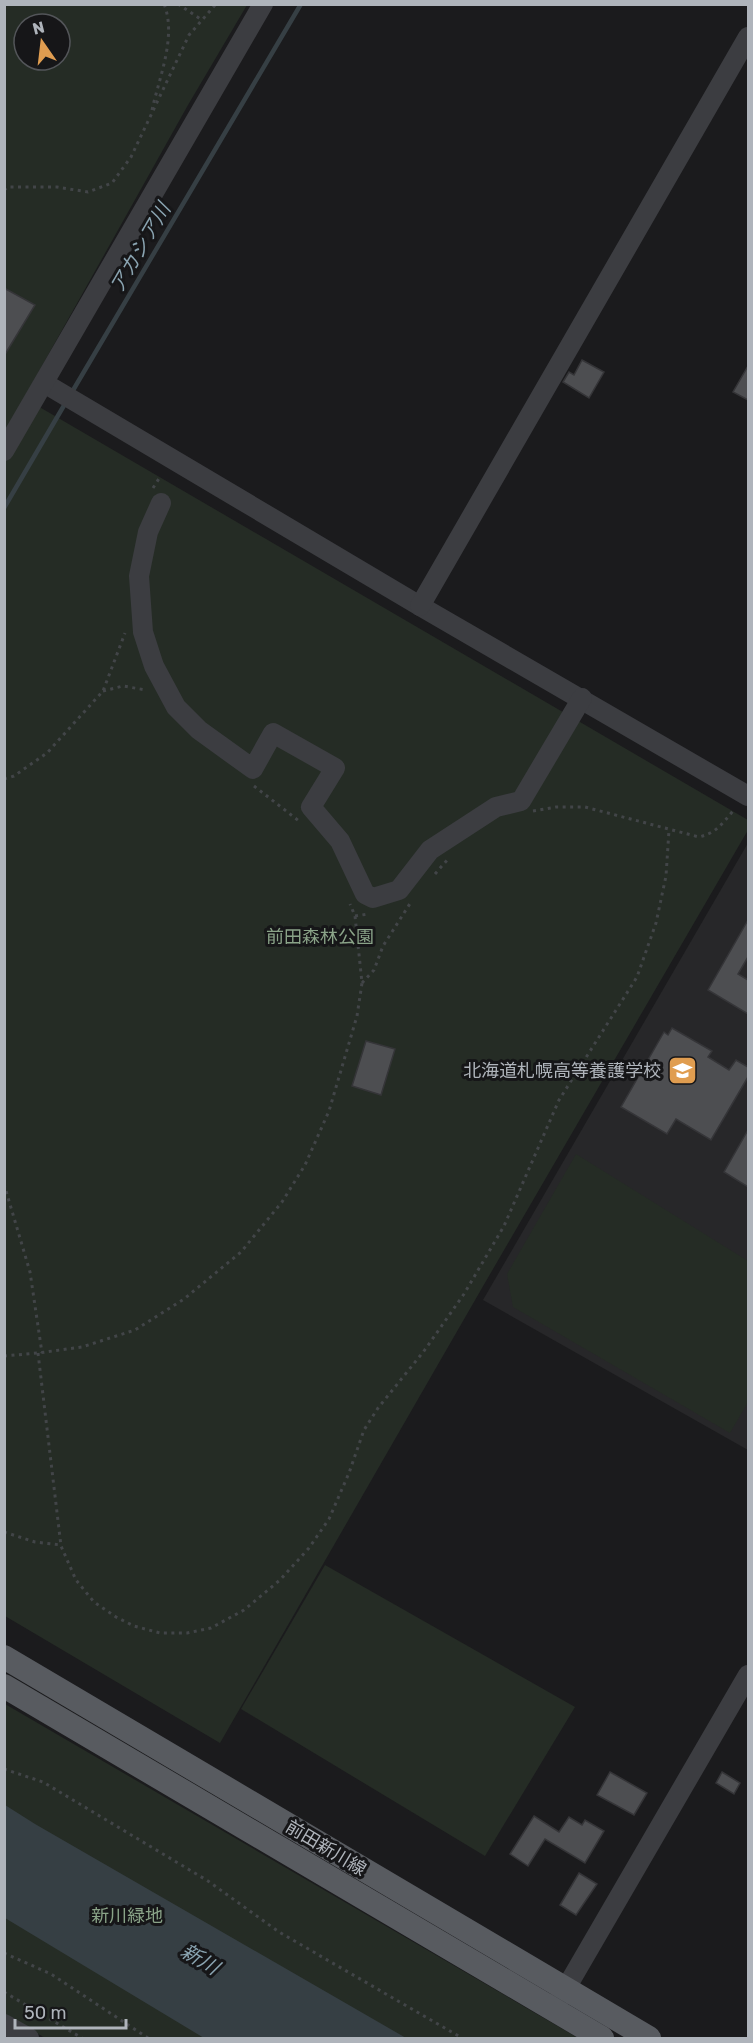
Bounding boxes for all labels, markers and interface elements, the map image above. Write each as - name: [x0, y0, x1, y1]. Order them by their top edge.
- north arrow: [12, 12, 72, 72]
- text: N: [31, 17, 46, 39]
- water label: アカシア川: [105, 197, 176, 297]
- park label: 前田森林公園: [266, 926, 374, 948]
- school or university icon: 北海道札幌高等養護学校: [666, 1055, 698, 1087]
- place label: 北海道札幌高等養護学校: [463, 1060, 661, 1082]
- street label: 前田新川線: [282, 1815, 370, 1881]
- park label: 新川緑地: [91, 1905, 163, 1927]
- water label: 新川: [177, 1938, 225, 1981]
- scale bar: [15, 1992, 126, 2030]
- text: 50 m: [24, 2002, 67, 2024]

